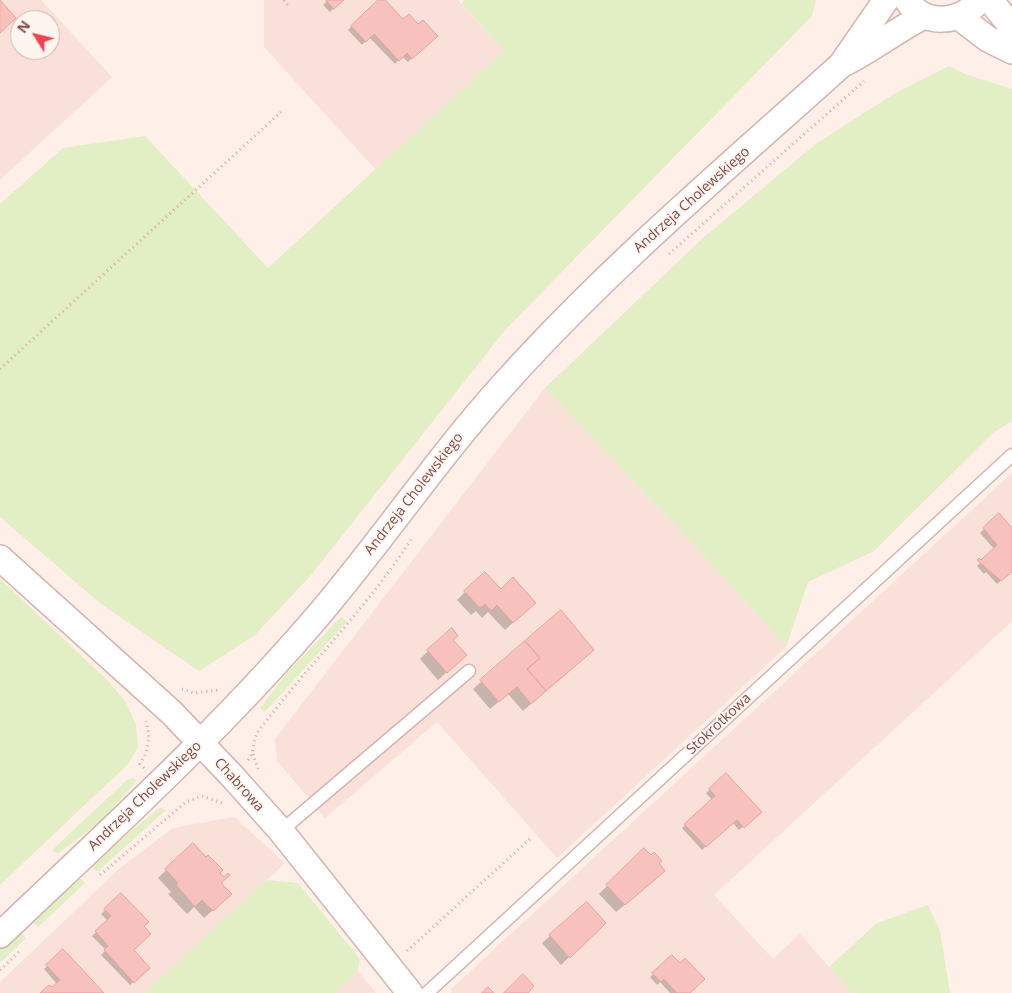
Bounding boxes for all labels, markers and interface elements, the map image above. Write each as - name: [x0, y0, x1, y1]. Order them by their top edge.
- north arrow: [10, 10, 60, 60]
- text: N: [12, 16, 34, 37]
- street label: Andrzeja Cholewskiego: [630, 143, 754, 257]
- street label: Andrzeja Cholewskiego: [361, 429, 467, 559]
- street label: Stokrotkowa: [683, 690, 755, 758]
- street label: Andrzeja Cholewskiego: [85, 738, 205, 854]
- street label: Chabrowa: [211, 755, 267, 815]

